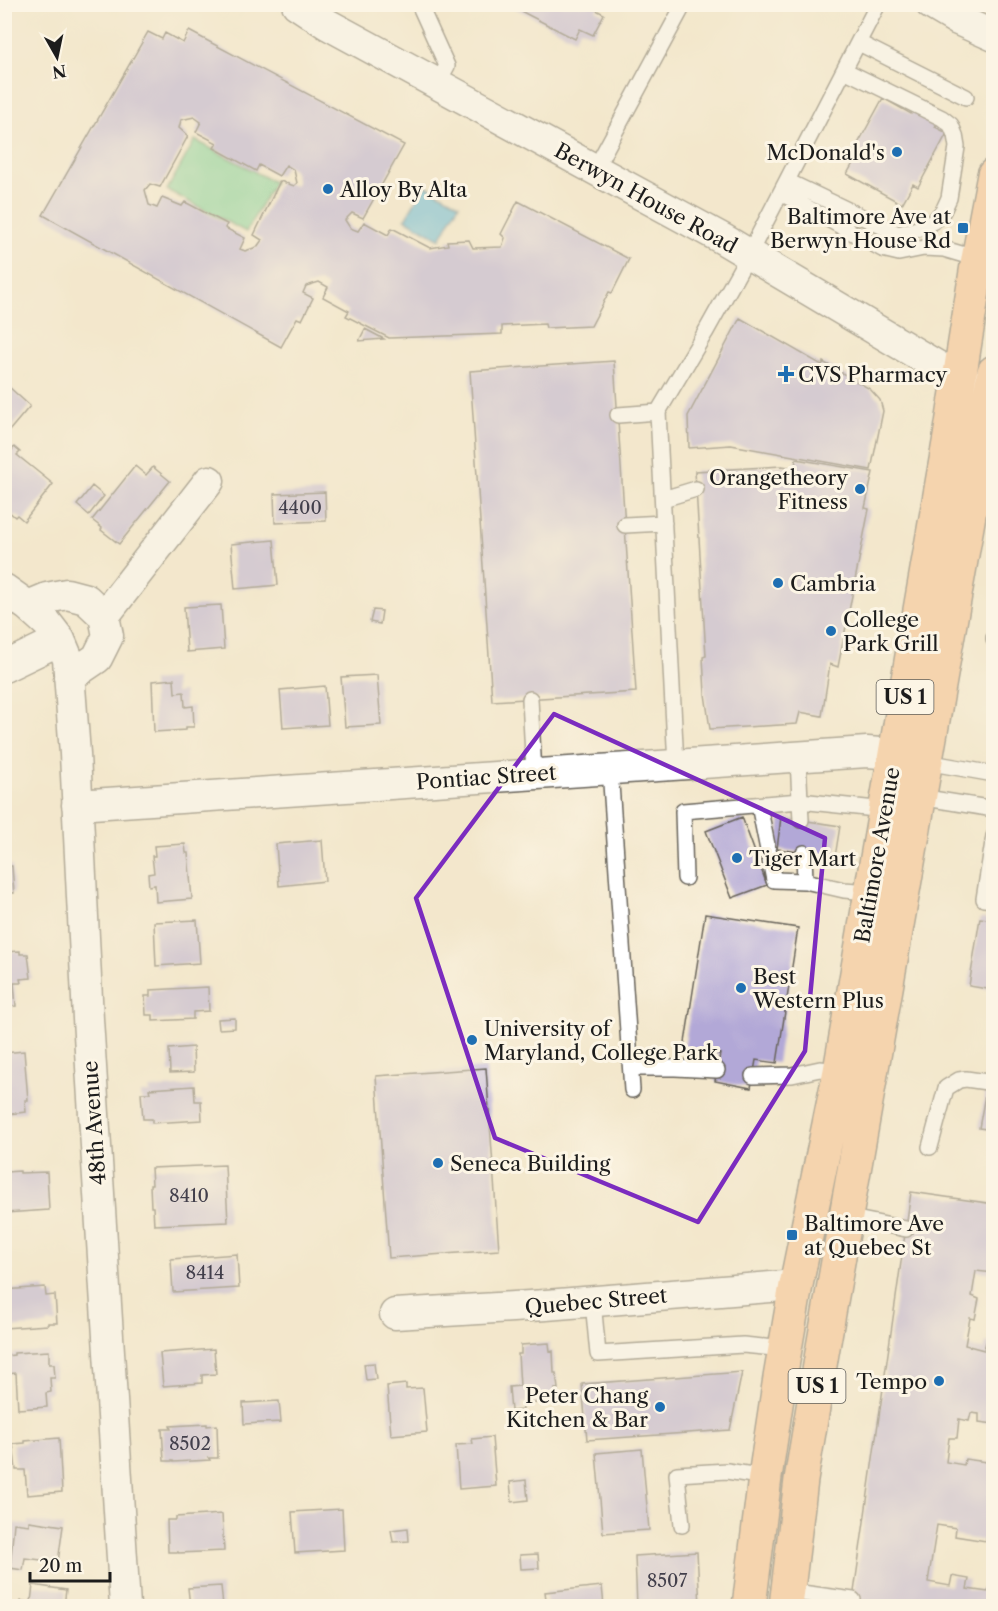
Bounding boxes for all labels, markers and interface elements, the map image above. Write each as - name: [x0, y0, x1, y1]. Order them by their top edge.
- north arrow: [27, 27, 87, 87]
- text: N: [51, 61, 68, 83]
- street label: Berwyn House Road: [550, 137, 742, 259]
- place label: McDonald's: [767, 140, 885, 165]
- marker: McDonald's: [890, 145, 904, 159]
- place label: Alloy By Alta: [339, 177, 468, 202]
- marker: Alloy By Alta: [321, 182, 335, 196]
- place label: Baltimore Ave at Berwyn House Rd: [770, 204, 952, 253]
- marker: Baltimore Ave at Berwyn House Rd: [956, 221, 970, 235]
- place label: CVS Pharmacy: [798, 362, 947, 387]
- marker: CVS Pharmacy: [779, 367, 793, 381]
- place label: Orangetheory Fitness: [709, 465, 848, 514]
- marker: Orangetheory Fitness: [853, 482, 867, 496]
- house number: 4400: [278, 497, 322, 519]
- place label: Cambria: [790, 571, 877, 596]
- marker: Cambria: [771, 576, 785, 590]
- place label: College Park Grill: [843, 607, 938, 656]
- marker: College Park Grill: [824, 624, 838, 638]
- road number: US 1: [876, 680, 934, 714]
- street label: Pontiac Street: [415, 760, 557, 794]
- street label: Baltimore Avenue: [849, 765, 905, 945]
- place label: Tiger Mart: [749, 846, 857, 871]
- marker: Tiger Mart: [730, 851, 744, 865]
- place label: Best Western Plus: [752, 964, 884, 1013]
- marker: Best Western Plus: [734, 981, 748, 995]
- place label: University of Maryland, College Park: [484, 1016, 719, 1065]
- marker: University of Maryland, College Park: [465, 1033, 479, 1047]
- street label: 48th Avenue: [77, 1060, 111, 1186]
- place label: Seneca Building: [450, 1151, 611, 1176]
- marker: Seneca Building: [431, 1156, 445, 1170]
- house number: 8410: [169, 1185, 209, 1207]
- place label: Baltimore Ave at Quebec St: [804, 1211, 944, 1260]
- marker: Baltimore Ave at Quebec St: [785, 1228, 799, 1242]
- house number: 8414: [185, 1262, 225, 1284]
- street label: Quebec Street: [524, 1282, 669, 1320]
- road number: US 1: [788, 1369, 846, 1403]
- place label: Tempo: [856, 1369, 927, 1394]
- marker: Tempo: [932, 1374, 946, 1388]
- place label: Peter Chang Kitchen & Bar: [506, 1383, 649, 1432]
- marker: Peter Chang Kitchen & Bar: [653, 1400, 667, 1414]
- house number: 8502: [169, 1433, 211, 1455]
- scale bar: [30, 1545, 110, 1583]
- text: 20 m: [39, 1555, 83, 1577]
- house number: 8507: [647, 1570, 687, 1592]

